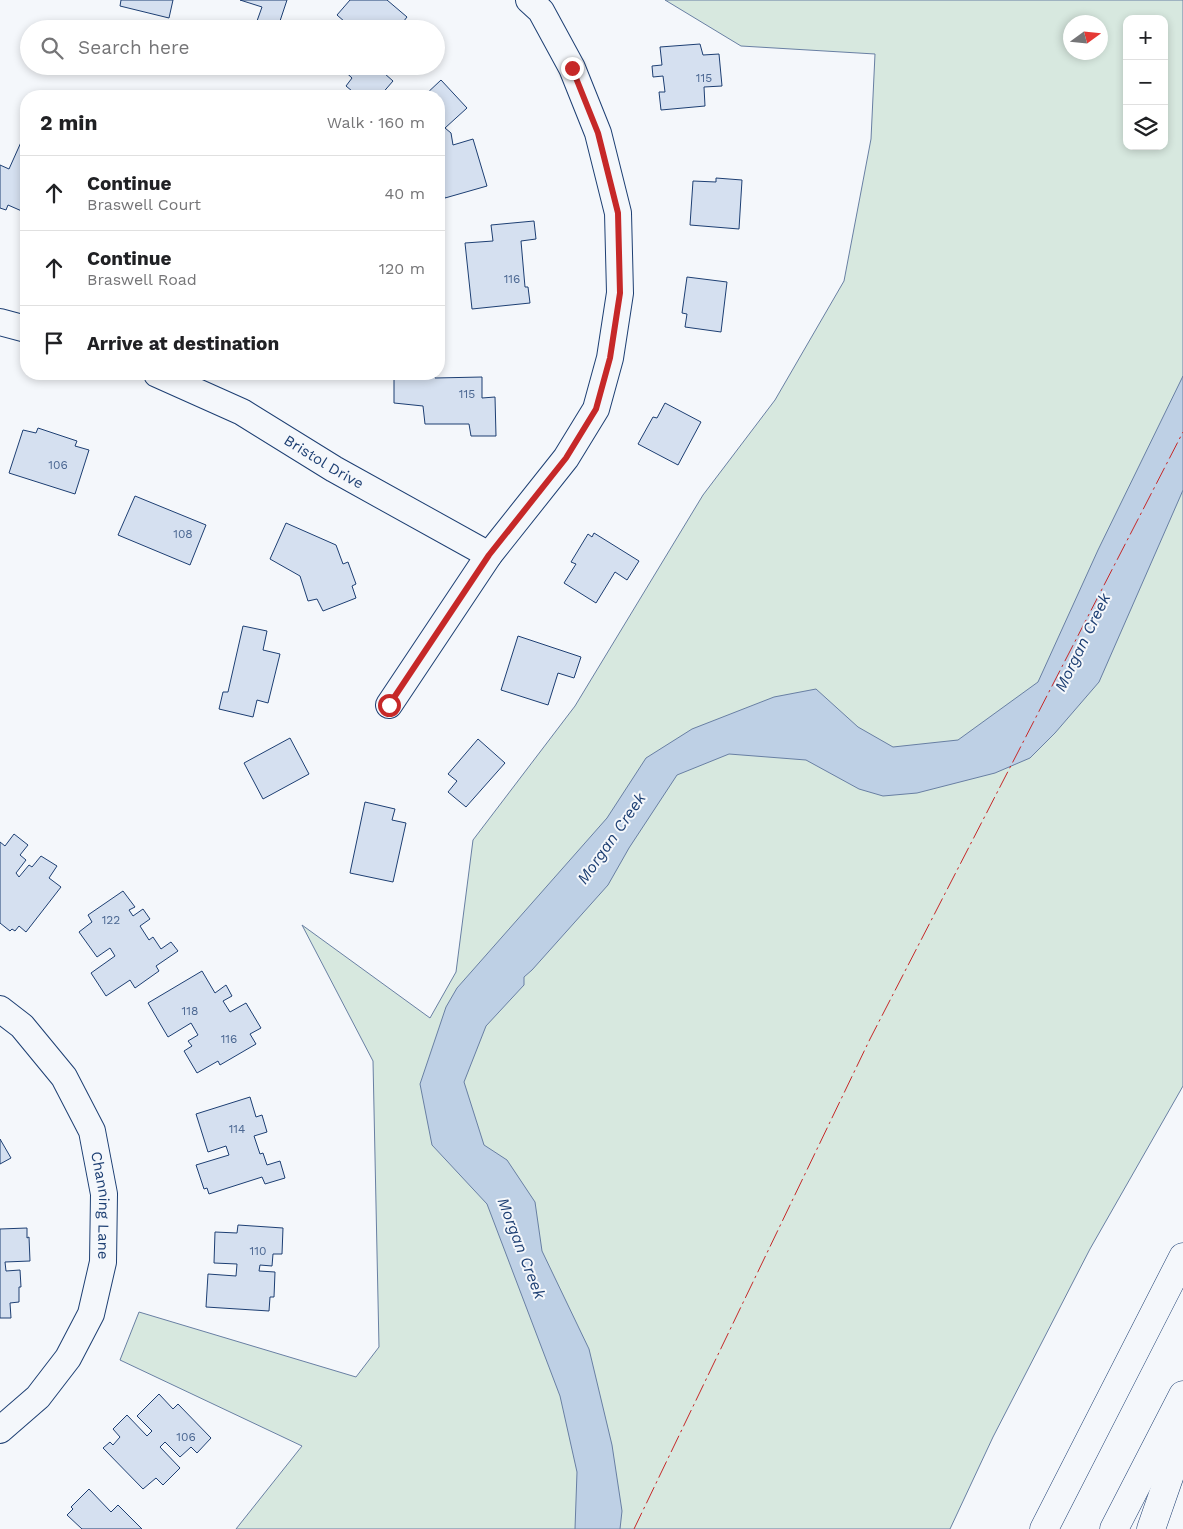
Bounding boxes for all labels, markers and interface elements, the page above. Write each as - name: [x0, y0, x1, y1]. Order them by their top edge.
- north arrow: [1063, 15, 1108, 60]
- map controls: [1123, 15, 1168, 150]
- button: +: [1123, 15, 1168, 60]
- search box: [20, 20, 445, 75]
- icon: search: [38, 34, 66, 62]
- text: Search here: [78, 36, 189, 59]
- route end: [561, 57, 584, 80]
- button: −: [1123, 60, 1168, 105]
- house number: 115: [696, 71, 712, 85]
- button: layers: [1123, 105, 1168, 150]
- text: 2 min: [40, 110, 97, 135]
- text: Walk · 160 m: [327, 113, 425, 132]
- text: Continue: [87, 172, 171, 195]
- icon: ahead: [40, 179, 68, 207]
- text: 40 m: [385, 184, 425, 203]
- text: Braswell Court: [87, 195, 201, 214]
- text: Continue: [87, 247, 171, 270]
- icon: ahead: [40, 254, 68, 282]
- text: 120 m: [379, 259, 425, 278]
- text: Braswell Road: [87, 270, 197, 289]
- house number: 116: [504, 272, 520, 286]
- icon: arrive: [40, 329, 68, 357]
- text: Arrive at destination: [87, 332, 279, 355]
- house number: 115: [459, 387, 475, 401]
- street label: Bristol Drive: [281, 431, 367, 493]
- house number: 106: [48, 458, 68, 472]
- house number: 108: [173, 527, 193, 541]
- water label: Morgan Creek: [1050, 589, 1115, 694]
- route start: [378, 694, 401, 717]
- water label: Morgan Creek: [573, 788, 651, 888]
- house number: 122: [102, 913, 120, 927]
- house number: 118: [182, 1004, 198, 1018]
- house number: 116: [221, 1032, 237, 1046]
- house number: 114: [229, 1122, 245, 1136]
- street label: Channing Lane: [87, 1150, 114, 1260]
- water label: Morgan Creek: [494, 1195, 550, 1303]
- house number: 110: [250, 1244, 266, 1258]
- house number: 106: [176, 1430, 196, 1444]

